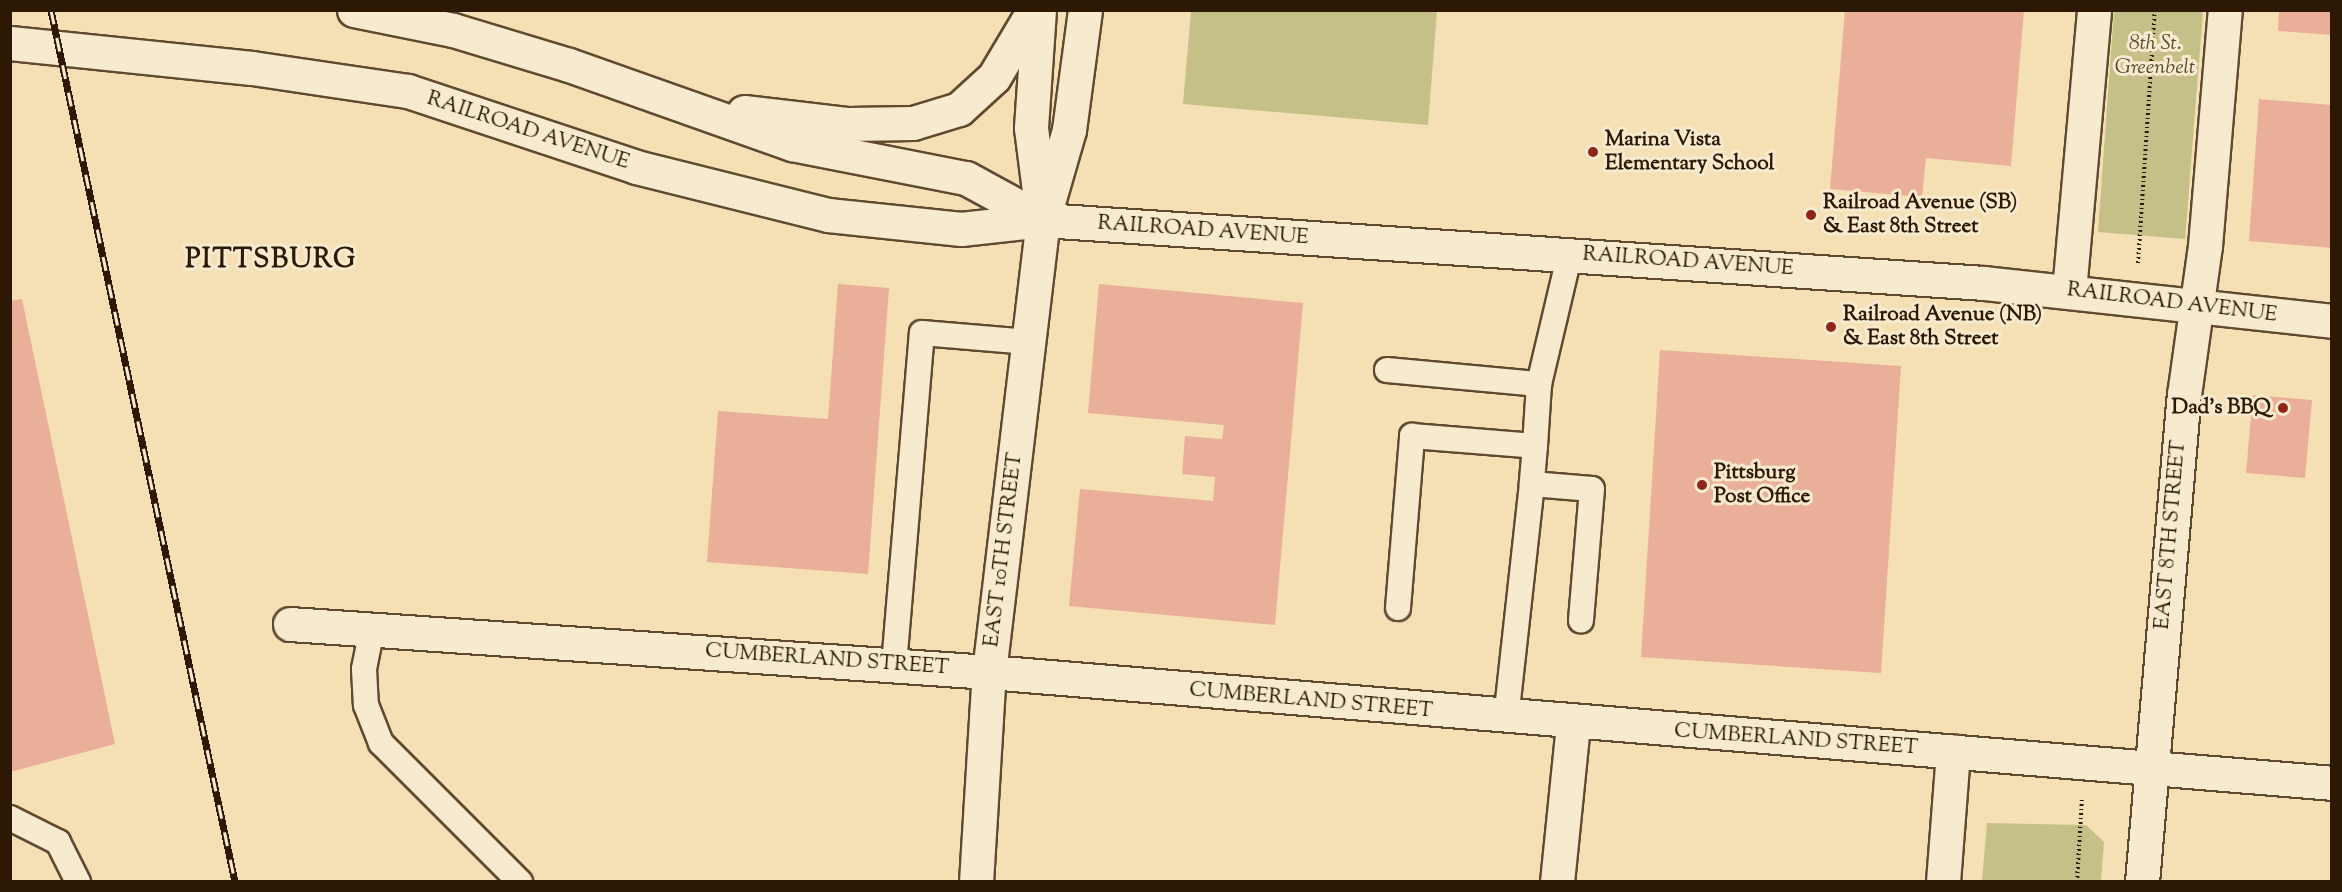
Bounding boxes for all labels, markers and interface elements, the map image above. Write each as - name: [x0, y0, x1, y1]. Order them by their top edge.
- park label: 8th St. Greenbelt: [2115, 31, 2195, 81]
- street label: RAILROAD AVENUE: [424, 86, 632, 176]
- place label: Marina Vista Elementary School: [1605, 127, 1774, 177]
- marker: Marina Vista Elementary School: [1586, 145, 1600, 159]
- place label: Railroad Avenue (SB) & East 8th Street: [1823, 190, 2017, 240]
- marker: Railroad Avenue (SB) & East 8th Street: [1804, 208, 1818, 222]
- street label: RAILROAD AVENUE: [1097, 211, 1309, 251]
- street label: RAILROAD AVENUE: [1582, 242, 1794, 282]
- district label: PITTSBURG: [185, 245, 357, 277]
- street label: RAILROAD AVENUE: [2066, 278, 2278, 328]
- place label: Railroad Avenue (NB) & East 8th Street: [1843, 302, 2042, 352]
- marker: Railroad Avenue (NB) & East 8th Street: [1824, 320, 1838, 334]
- place label: Dad's BBQ: [2172, 395, 2271, 421]
- marker: Dad's BBQ: [2276, 401, 2290, 415]
- street label: EAST 8TH STREET: [2150, 439, 2192, 631]
- street label: EAST 10TH STREET: [980, 451, 1028, 649]
- place label: Pittsburg Post Office: [1714, 460, 1810, 510]
- marker: Pittsburg Post Office: [1695, 478, 1709, 492]
- street label: CUMBERLAND STREET: [704, 639, 950, 681]
- street label: CUMBERLAND STREET: [1188, 678, 1434, 724]
- street label: CUMBERLAND STREET: [1673, 719, 1919, 761]

